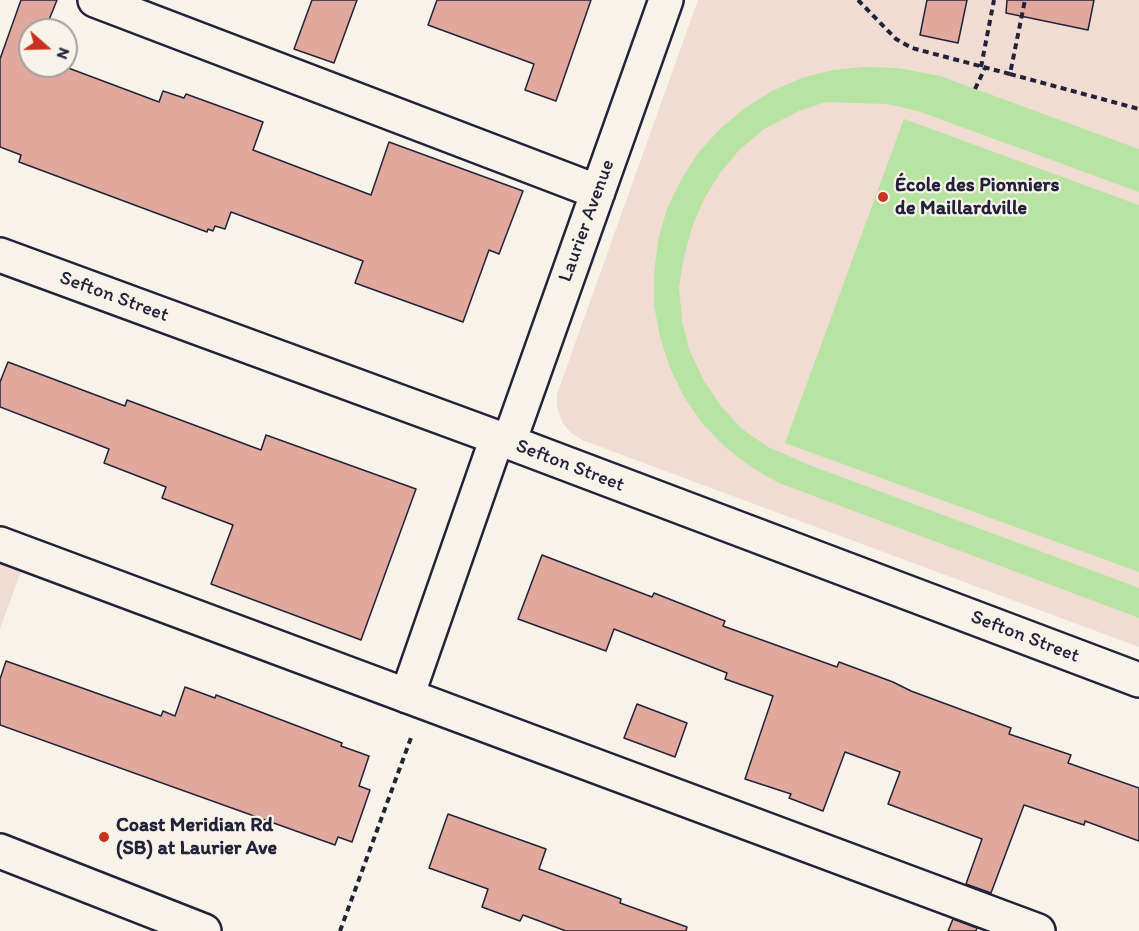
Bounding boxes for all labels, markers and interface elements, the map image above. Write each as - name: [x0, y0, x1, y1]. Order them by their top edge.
- north arrow: [18, 18, 78, 78]
- text: N: [53, 45, 74, 62]
- street label: Laurier Avenue: [554, 156, 620, 286]
- place label: École des Pionniers de Maillardville: [895, 174, 1059, 221]
- marker: École des Pionniers de Maillardville: [876, 190, 890, 204]
- street label: Sefton Street: [56, 266, 172, 328]
- street label: Sefton Street: [512, 434, 628, 498]
- street label: Sefton Street: [967, 605, 1083, 669]
- place label: Coast Meridian Rd (SB) at Laurier Ave: [116, 814, 277, 861]
- marker: Coast Meridian Rd (SB) at Laurier Ave: [97, 830, 111, 844]

